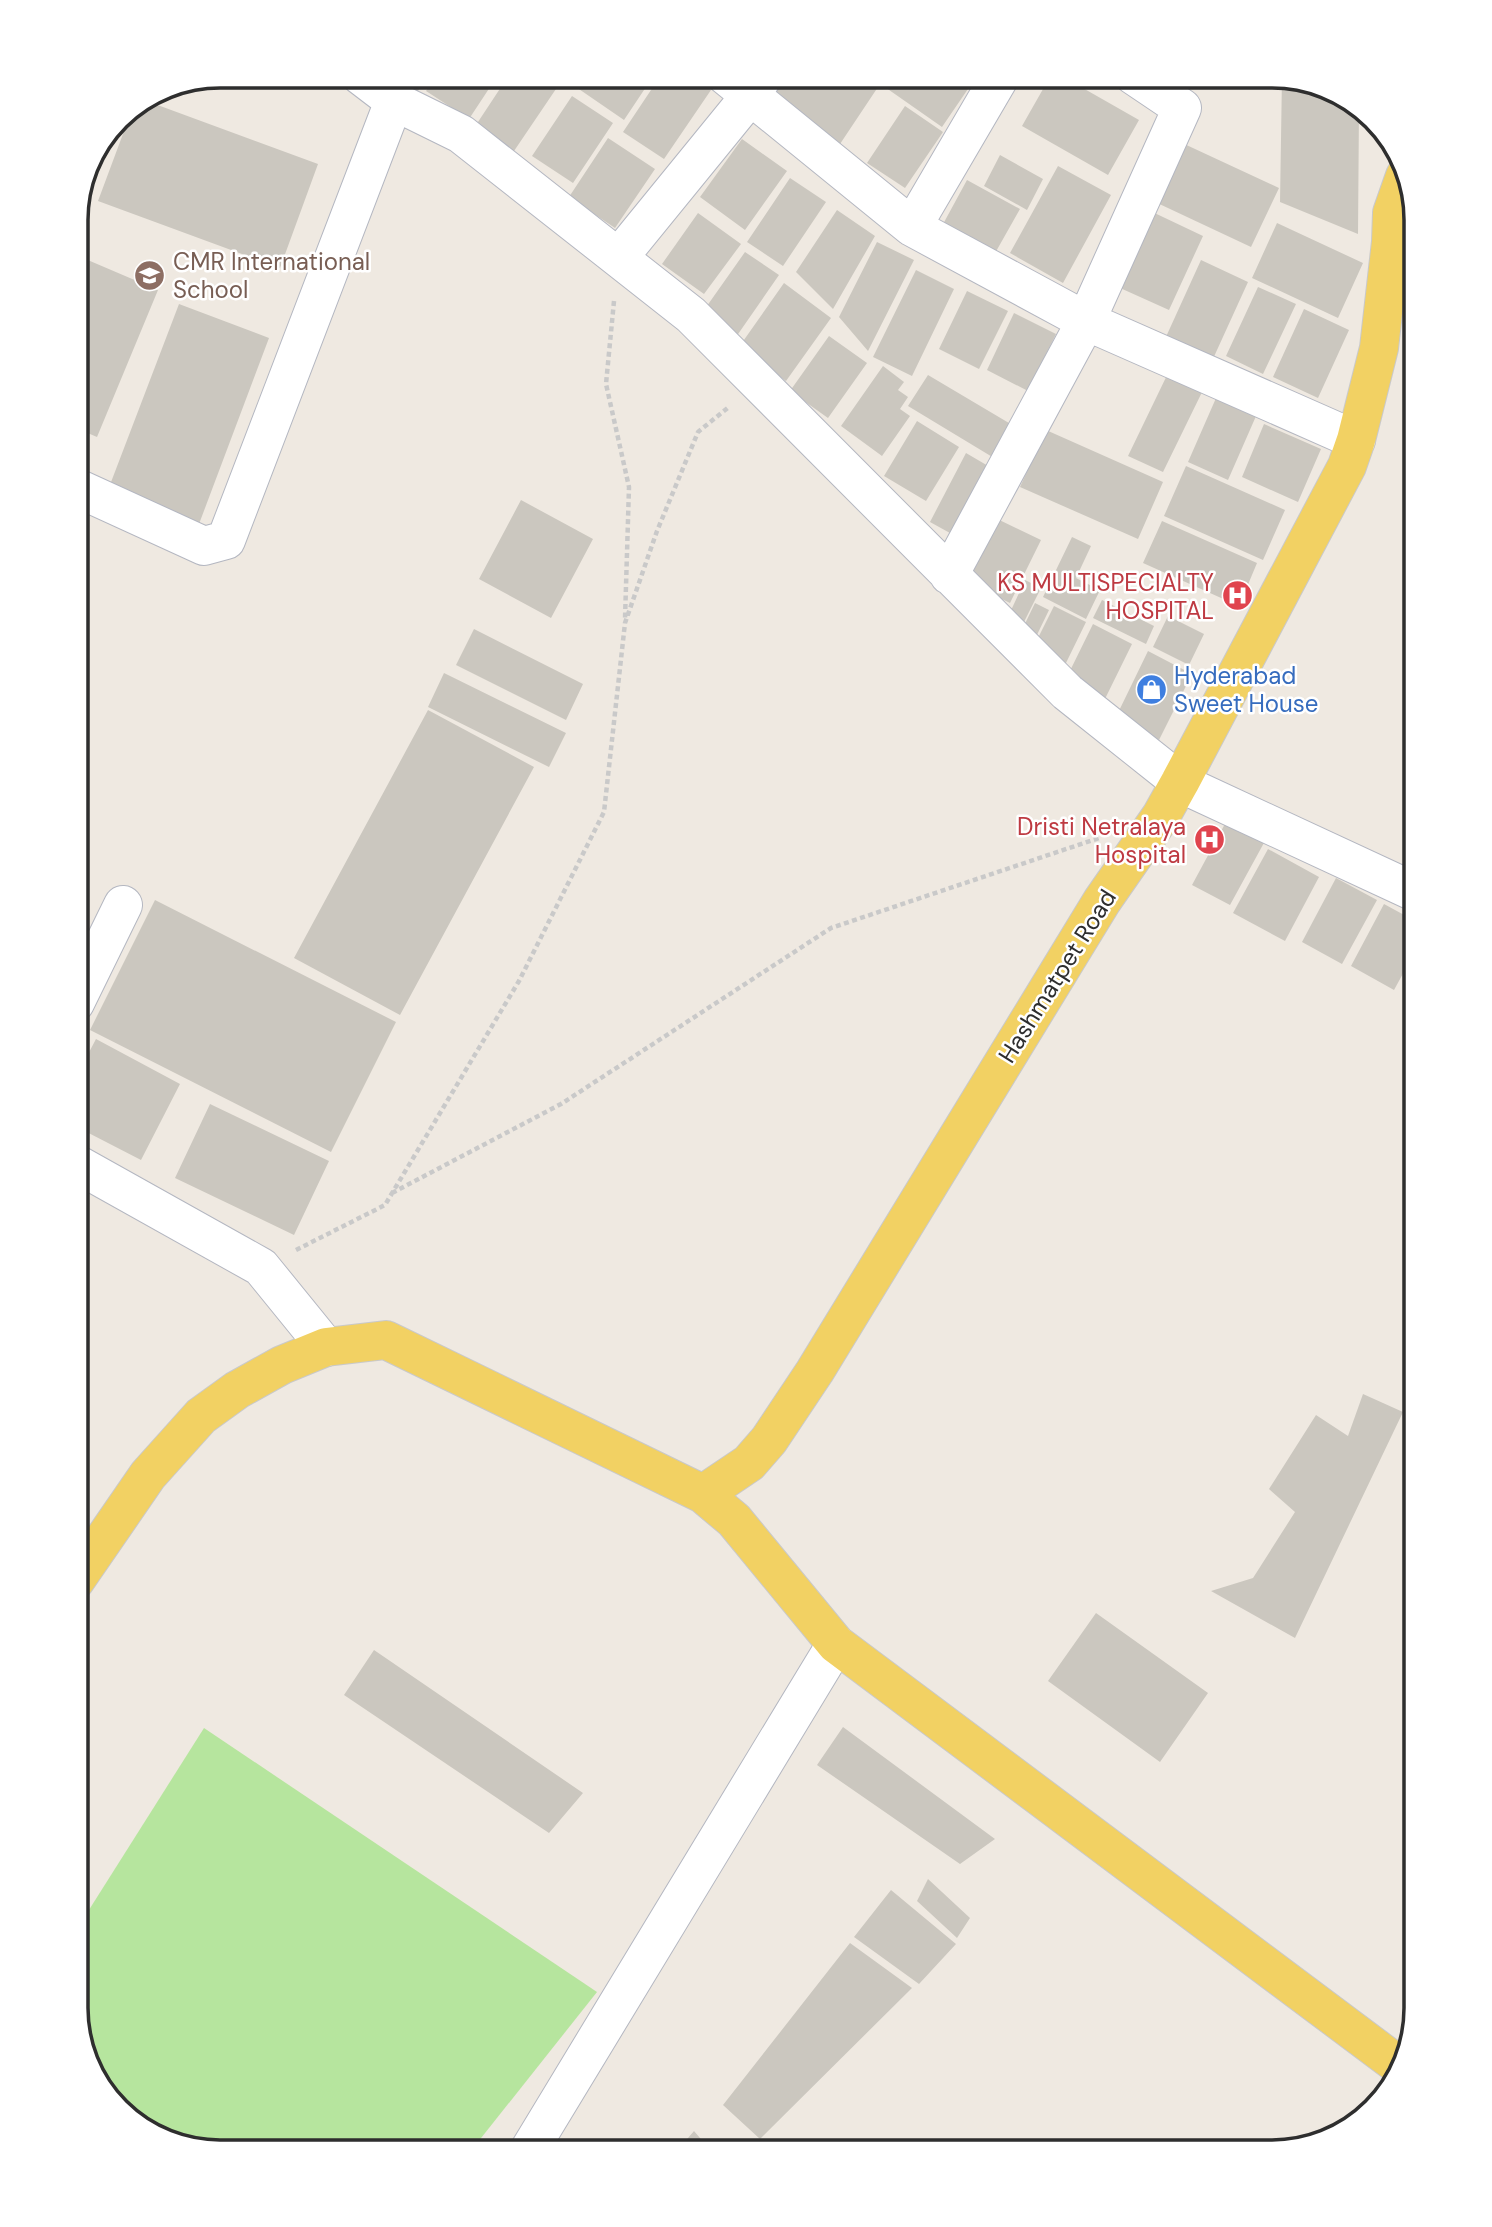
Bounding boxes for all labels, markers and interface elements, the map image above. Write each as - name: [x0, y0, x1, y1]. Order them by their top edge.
- place label: CMR International School: [173, 246, 370, 305]
- school or university icon: CMR International School: [133, 258, 167, 292]
- place label: KS MULTISPECIALTY HOSPITAL: [997, 567, 1214, 626]
- hospital icon: KS MULTISPECIALTY HOSPITAL: [1220, 579, 1254, 613]
- place label: Hyderabad Sweet House: [1174, 660, 1318, 719]
- shop icon: Hyderabad Sweet House: [1134, 672, 1168, 706]
- place label: Dristi Netralaya Hospital: [1017, 811, 1186, 870]
- hospital icon: Dristi Netralaya Hospital: [1192, 823, 1226, 857]
- street label: Hashmatpet Road: [991, 884, 1123, 1068]

